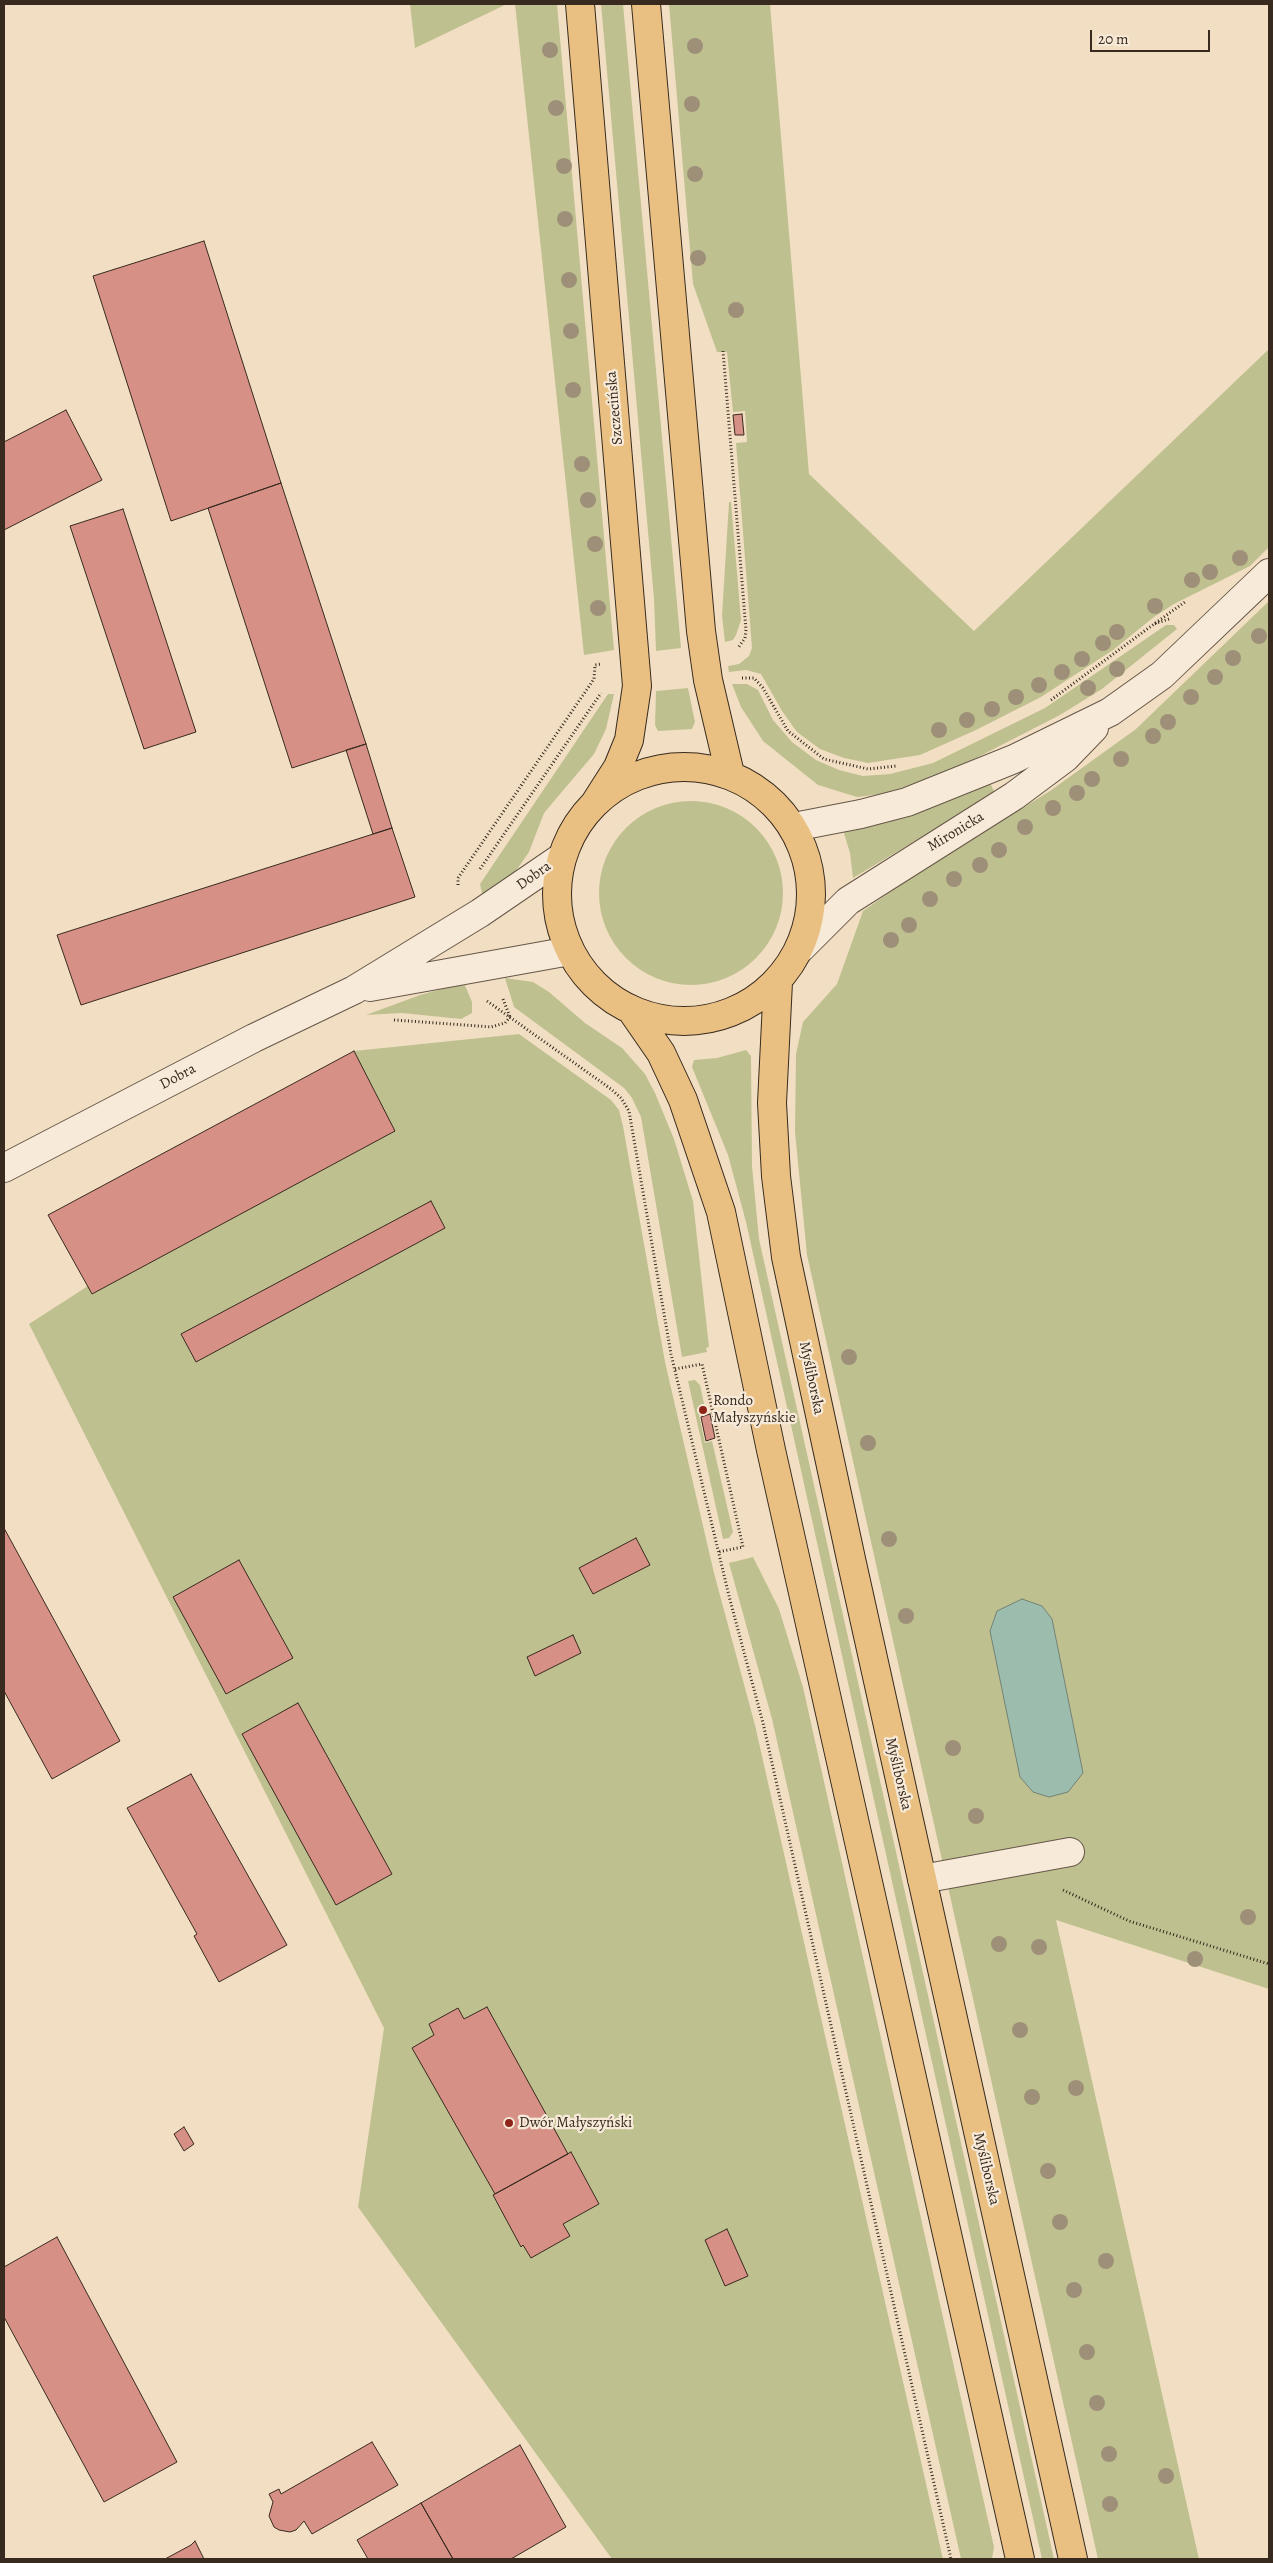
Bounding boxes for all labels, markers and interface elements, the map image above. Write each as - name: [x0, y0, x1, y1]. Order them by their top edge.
- scale bar: [1093, 20, 1213, 52]
- text: 20 m: [1098, 29, 1129, 49]
- street label: Szczecińska: [603, 370, 627, 446]
- street label: Mironicka: [924, 808, 988, 856]
- street label: Dobra: [513, 858, 555, 894]
- street label: Dobra: [157, 1060, 199, 1094]
- street label: Myśliborska: [795, 1340, 827, 1416]
- place label: Rondo Małyszyńskie: [713, 1392, 796, 1427]
- marker: Rondo Małyszyńskie: [697, 1404, 709, 1416]
- street label: Myśliborska: [881, 1736, 915, 1812]
- place label: Dwór Małyszyński: [519, 2114, 632, 2132]
- marker: Dwór Małyszyński: [503, 2117, 515, 2129]
- street label: Myśliborska: [969, 2131, 1003, 2207]

